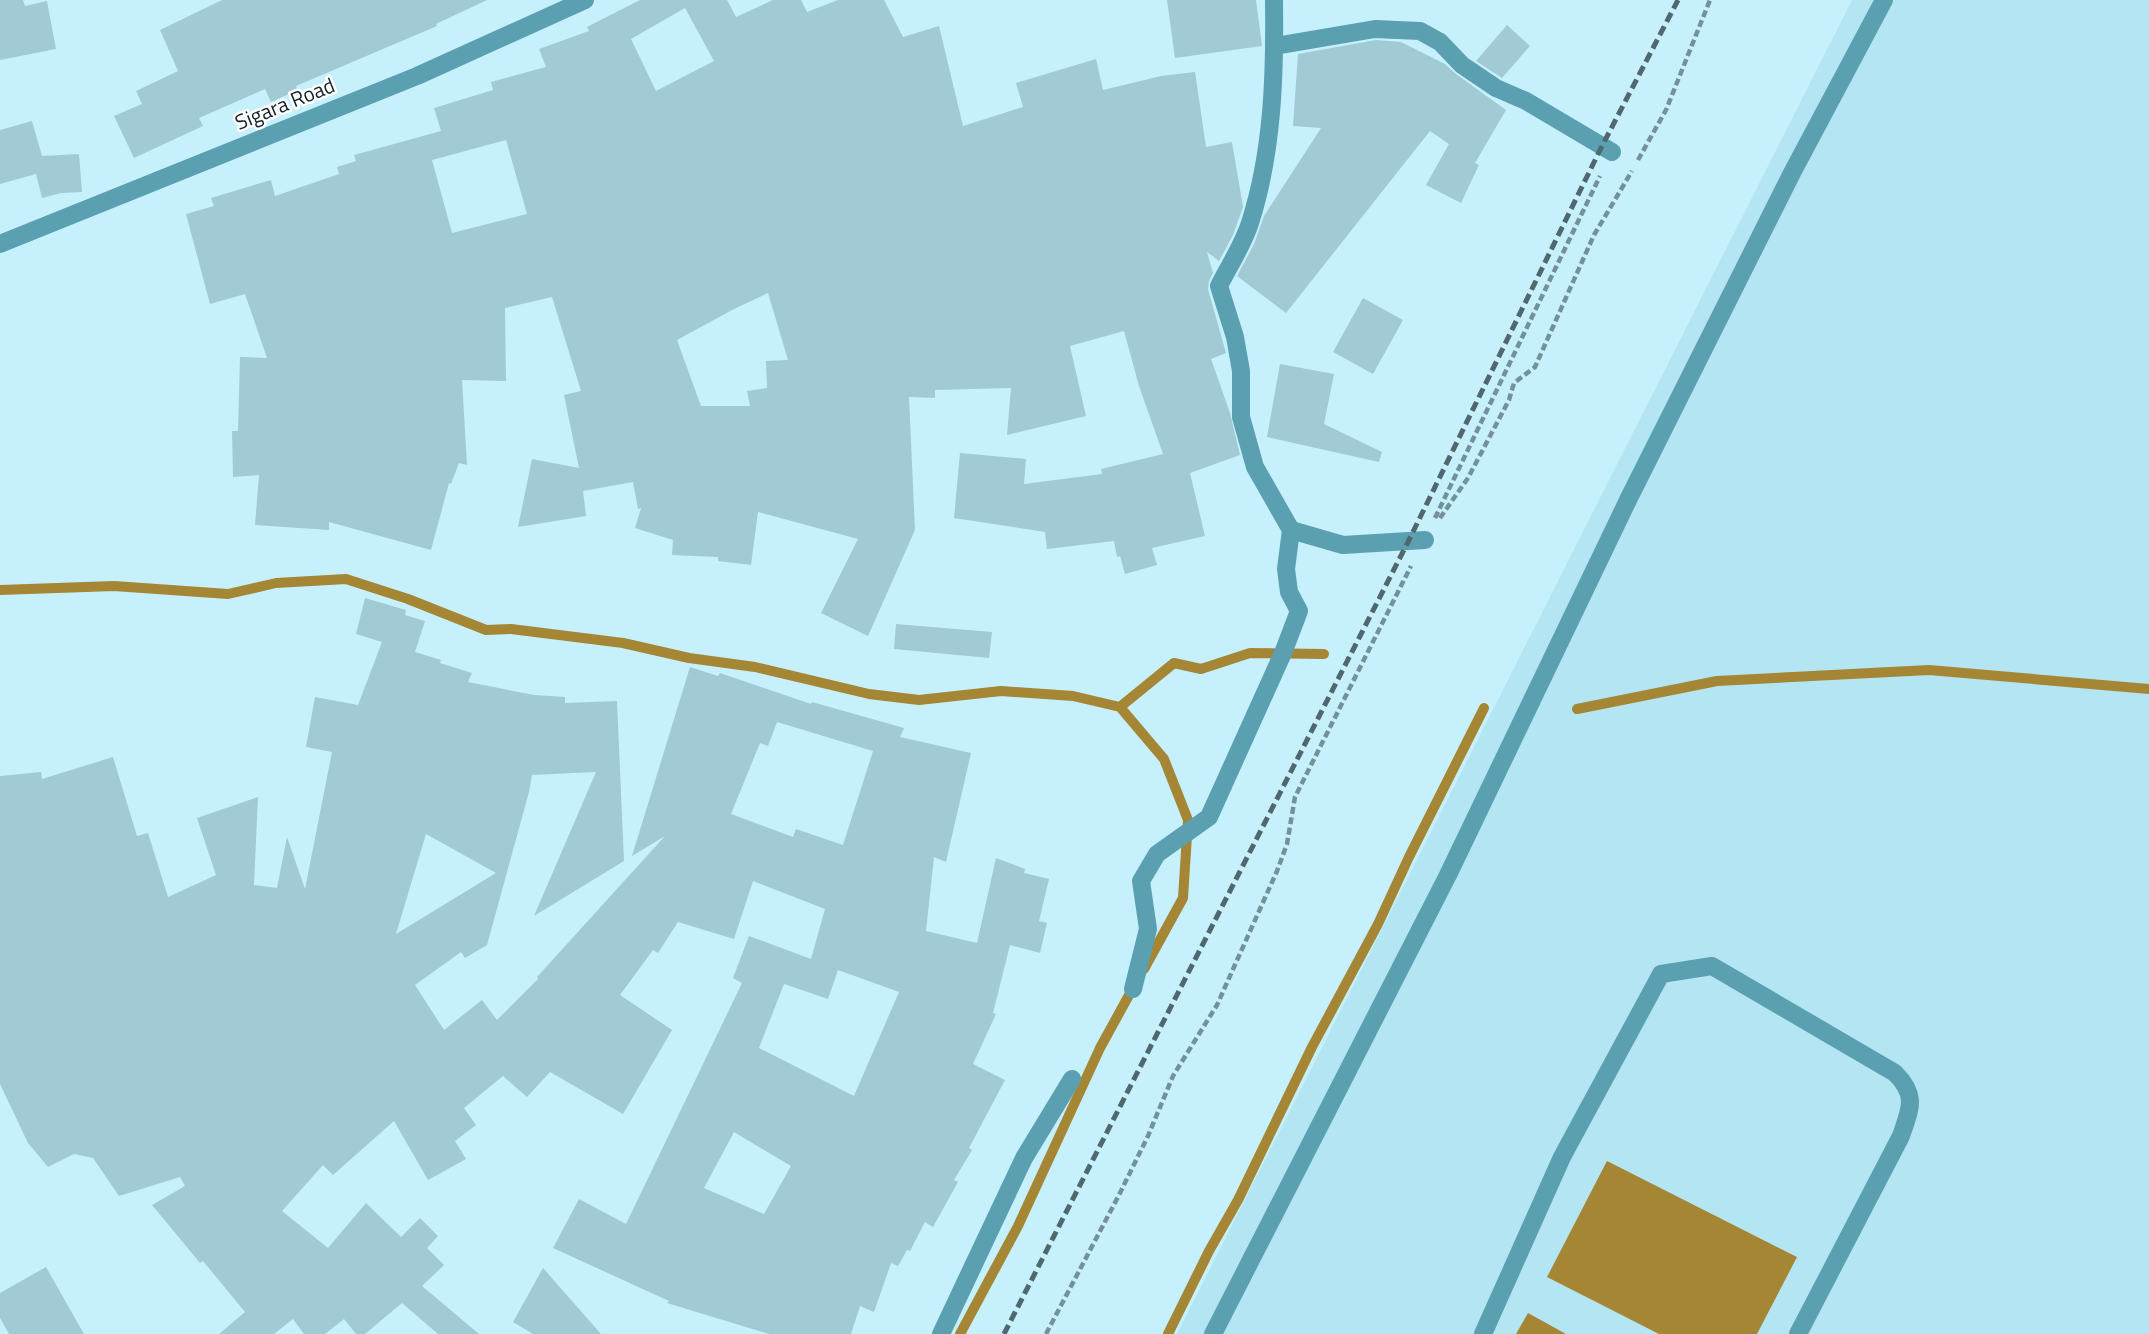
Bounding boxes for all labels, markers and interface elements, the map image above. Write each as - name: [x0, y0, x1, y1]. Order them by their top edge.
- street label: Sigara Road: [230, 69, 339, 138]

